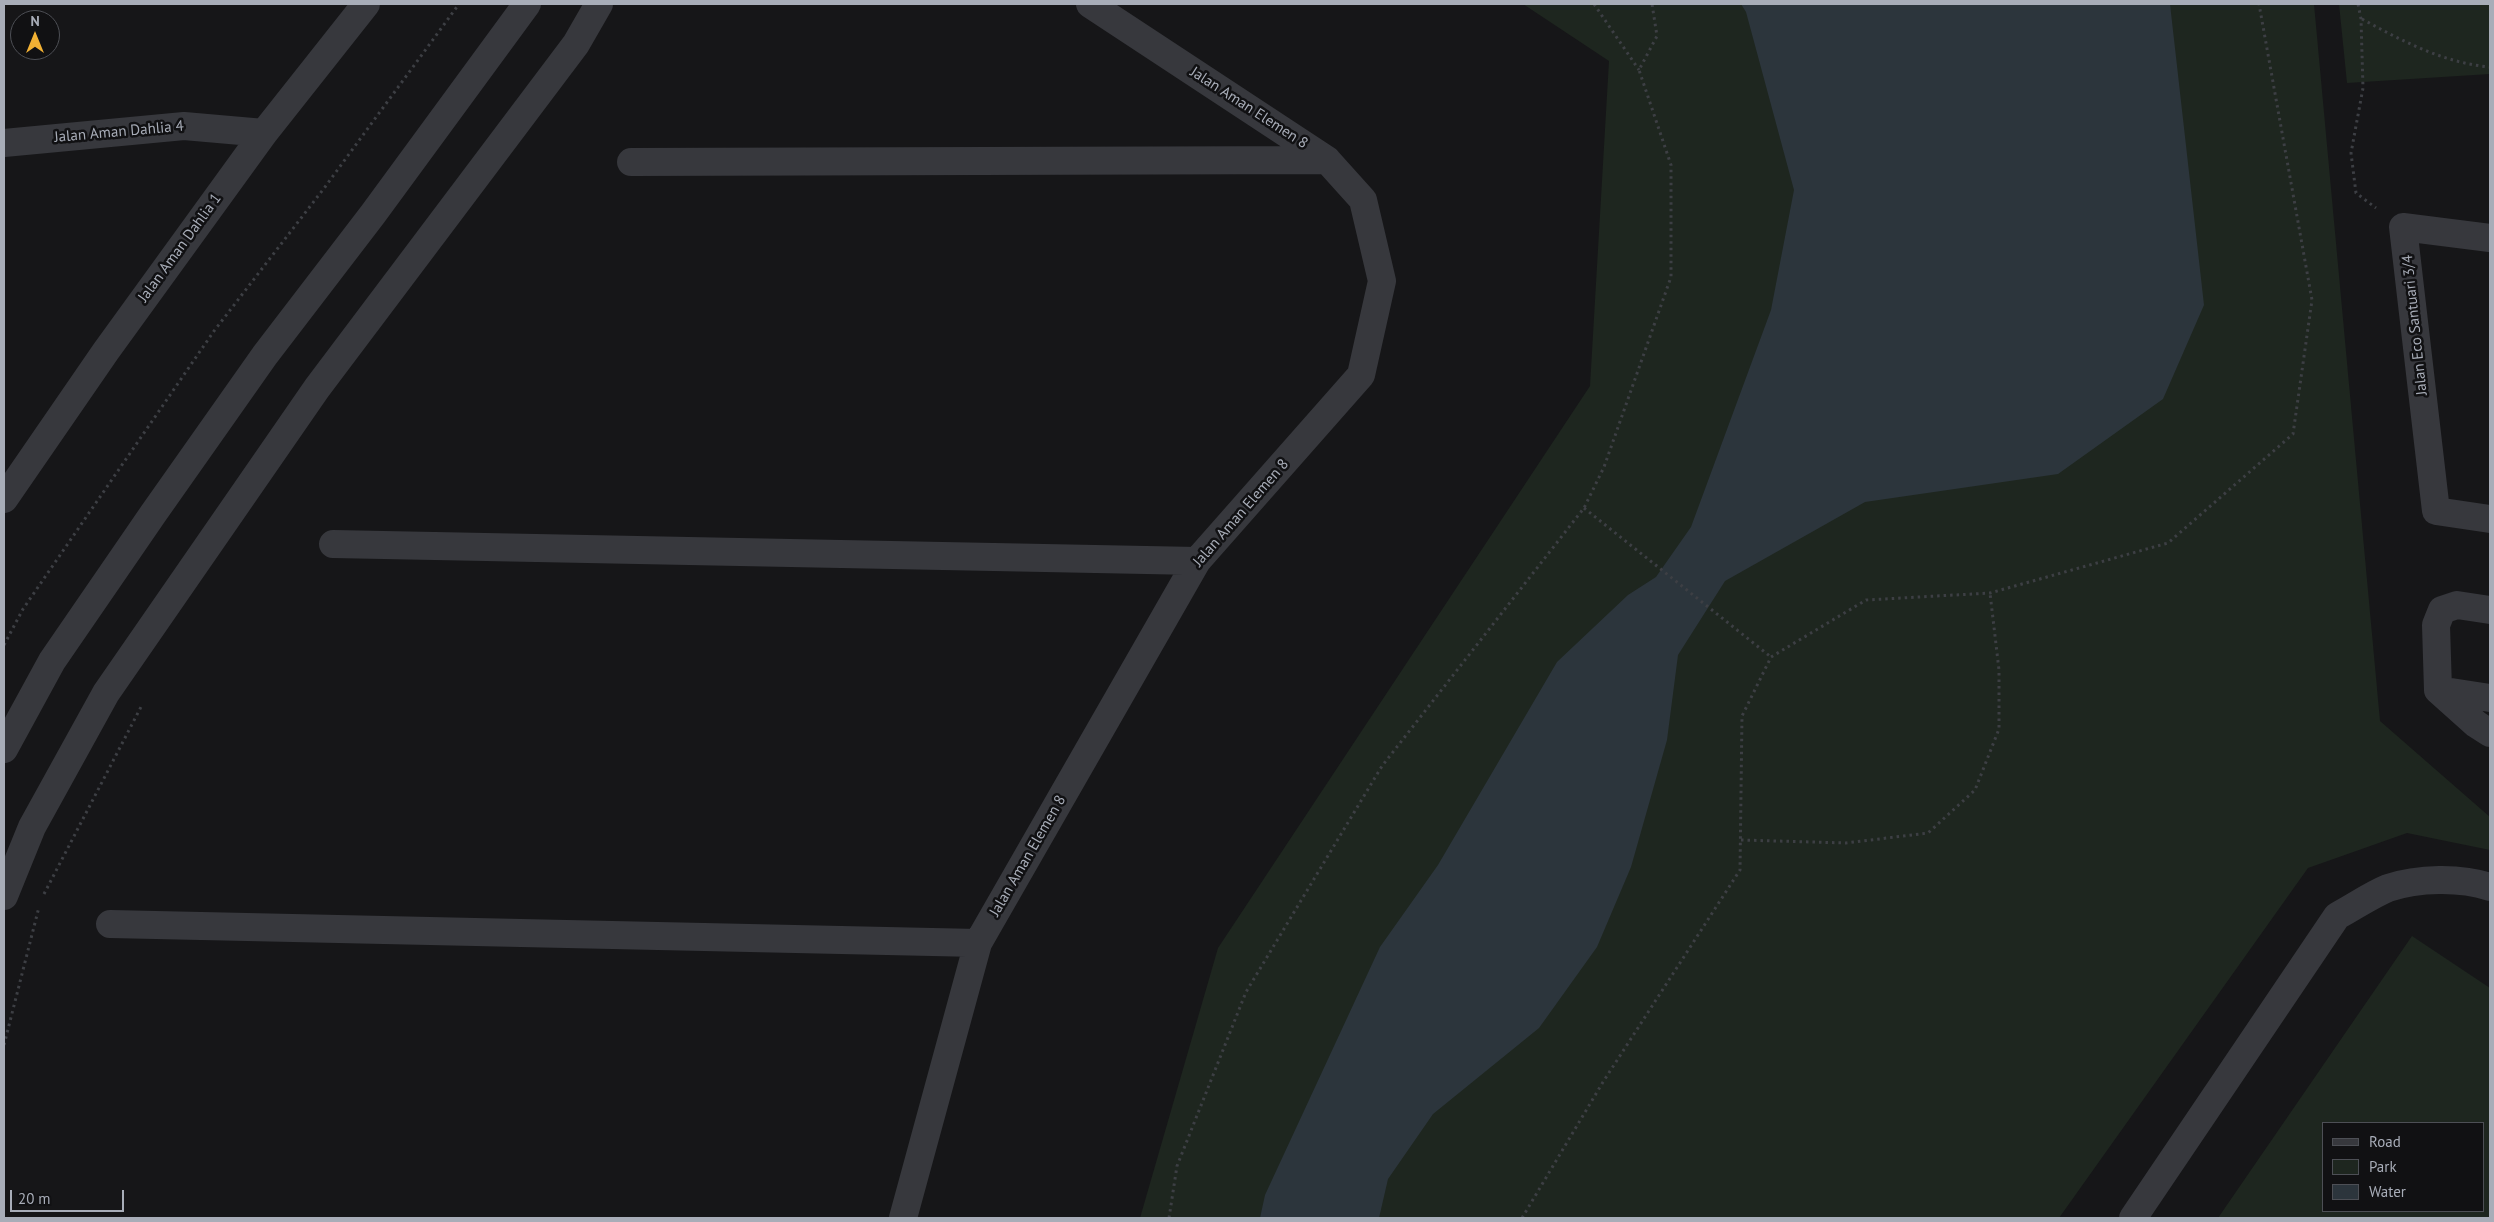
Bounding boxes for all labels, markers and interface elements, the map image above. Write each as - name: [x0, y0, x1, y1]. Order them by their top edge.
- north arrow: [10, 10, 60, 60]
- text: N: [30, 12, 40, 30]
- street label: Jalan Aman Elemen 8: [1187, 63, 1311, 153]
- street label: Jalan Aman Dahlia 4: [54, 117, 184, 147]
- street label: Jalan Aman Dahlia 1: [135, 190, 225, 306]
- street label: Jalan Eco Santuari 3/4: [2399, 254, 2431, 396]
- street label: Jalan Aman Elemen 8: [1189, 456, 1293, 570]
- street label: Jalan Aman Elemen 8: [986, 792, 1070, 920]
- legend: [2322, 1122, 2484, 1212]
- text: Road: [2369, 1132, 2401, 1151]
- text: Park: [2369, 1157, 2397, 1176]
- scale bar: [12, 1180, 126, 1212]
- text: Water: [2369, 1182, 2406, 1201]
- text: 20 m: [18, 1189, 51, 1208]

